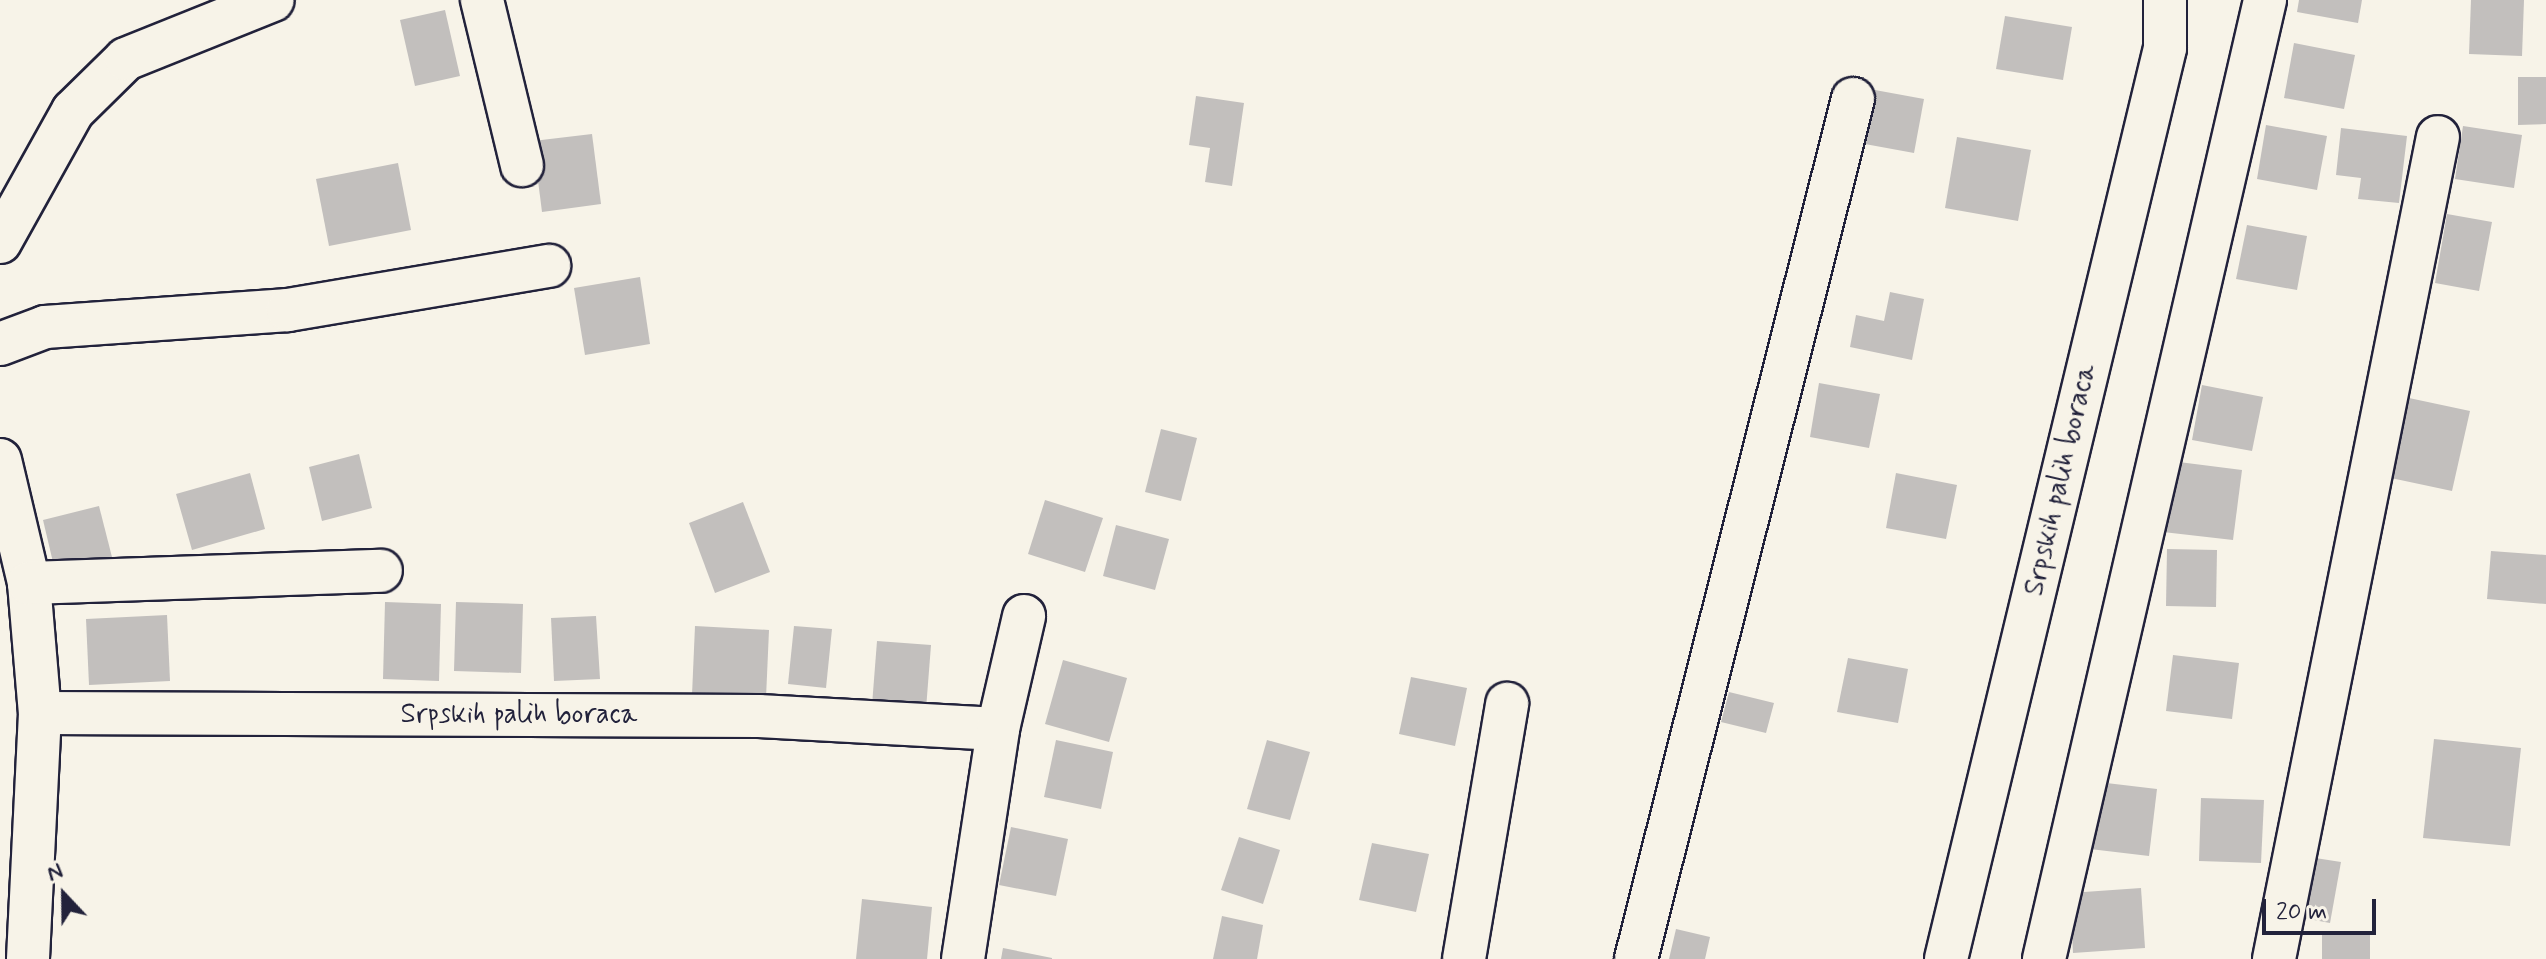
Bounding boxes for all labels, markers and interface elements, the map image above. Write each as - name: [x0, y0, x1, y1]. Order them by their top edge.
- street label: Srpskih palih boraca: [2018, 362, 2104, 598]
- street label: Srpskih palih boraca: [402, 698, 636, 732]
- north arrow: [24, 855, 104, 935]
- text: N: [43, 857, 67, 888]
- scale bar: [2266, 883, 2380, 933]
- text: 20 m: [2276, 897, 2327, 928]

